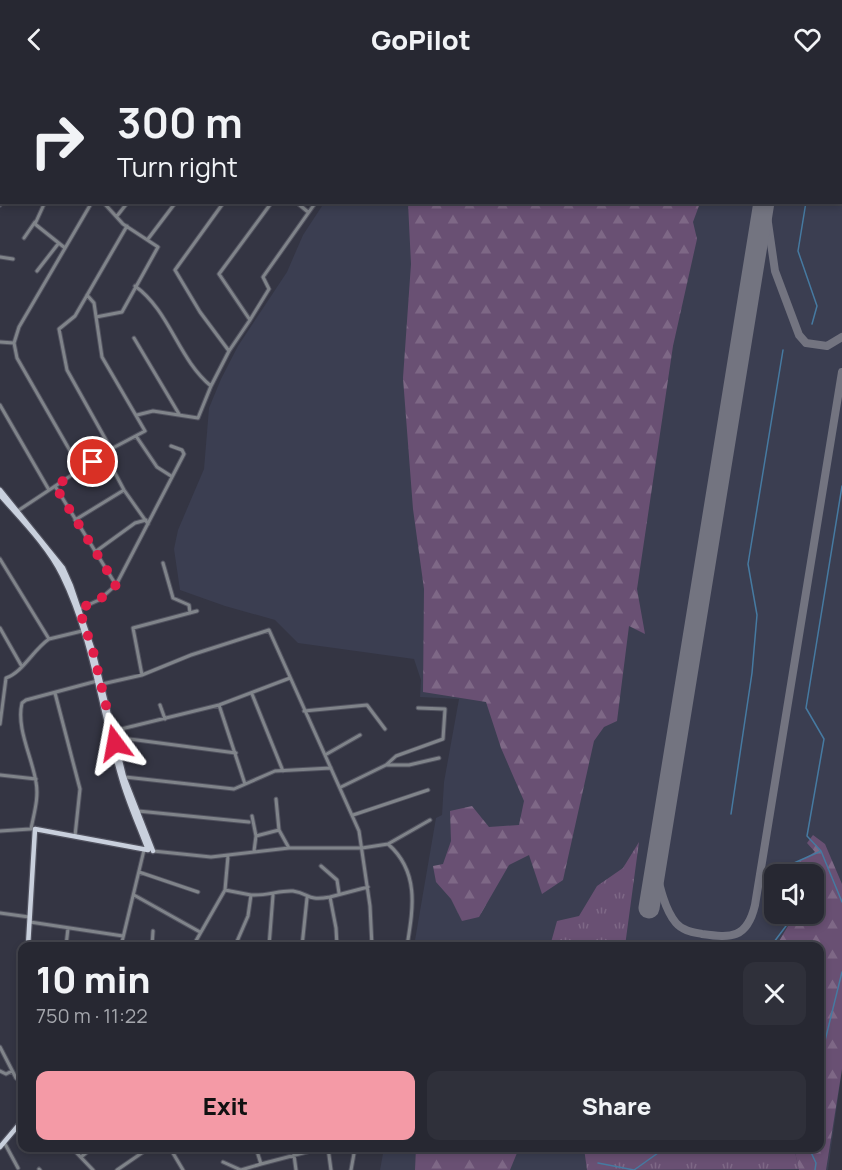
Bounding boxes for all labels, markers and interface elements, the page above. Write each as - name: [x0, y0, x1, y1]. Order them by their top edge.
- text: GoPilot: [371, 21, 471, 58]
- icon: back: [18, 23, 51, 56]
- icon: heart: [791, 23, 824, 56]
- text: 300 m: [117, 93, 243, 151]
- icon: right: [18, 102, 96, 180]
- text: Turn right: [117, 148, 238, 185]
- pin: [67, 436, 118, 487]
- icon: arrive: [76, 445, 109, 478]
- position arrow: [83, 711, 147, 775]
- map controls: [764, 864, 824, 924]
- button: sound: [764, 864, 824, 924]
- text: 10 min: [36, 955, 150, 1004]
- button: close: [743, 962, 806, 1025]
- text: 750 m · 11:22: [36, 1002, 148, 1029]
- button: Exit: [36, 1071, 415, 1140]
- button: Share: [427, 1071, 806, 1140]

